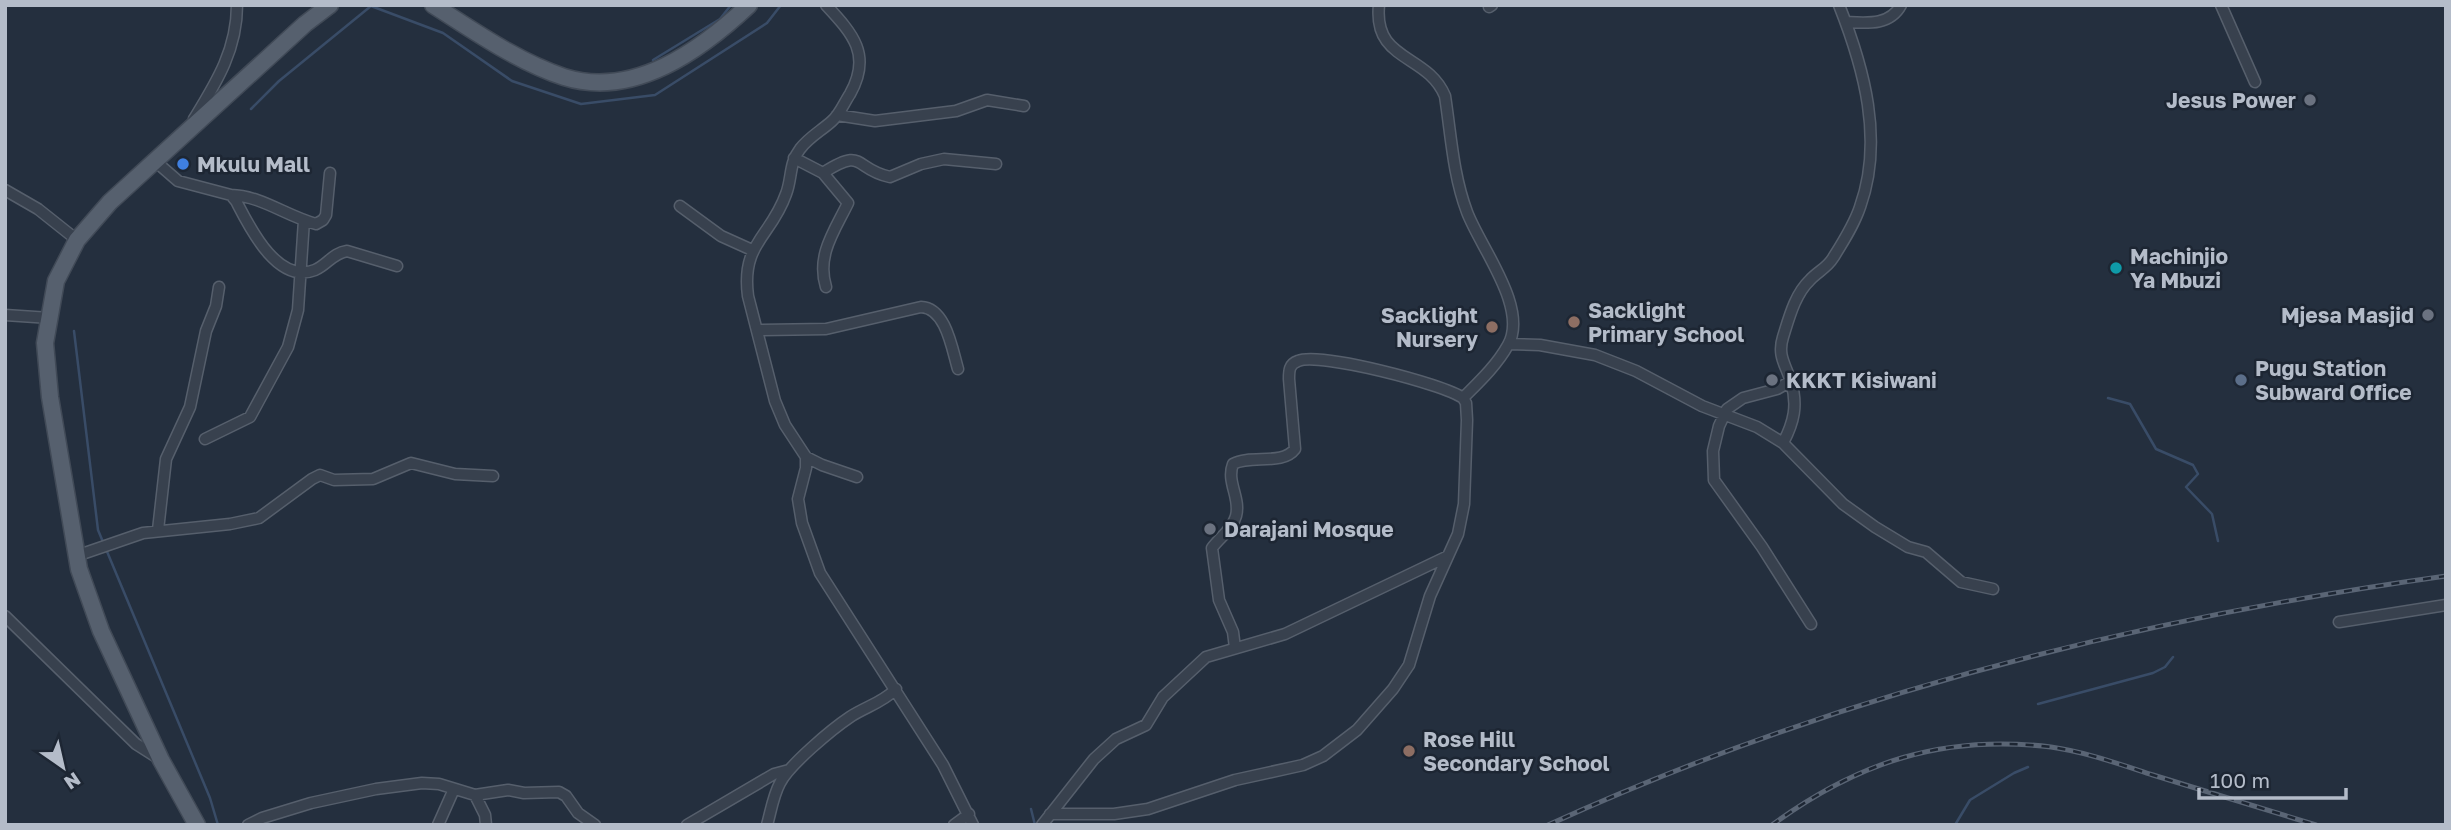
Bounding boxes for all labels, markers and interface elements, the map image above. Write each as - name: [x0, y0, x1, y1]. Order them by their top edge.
- place label: Jesus Power: [2166, 87, 2296, 113]
- marker: Jesus Power: [2302, 92, 2318, 108]
- place label: Mkulu Mall: [197, 151, 310, 177]
- marker: Mkulu Mall: [175, 156, 191, 172]
- place label: Machinjio Ya Mbuzi: [2130, 243, 2228, 293]
- marker: Machinjio Ya Mbuzi: [2108, 260, 2124, 276]
- place label: Sacklight Primary School: [1588, 297, 1744, 347]
- place label: Sacklight Nursery: [1381, 302, 1478, 352]
- place label: Mjesa Masjid: [2281, 302, 2414, 328]
- marker: Mjesa Masjid: [2420, 307, 2436, 323]
- marker: Sacklight Primary School: [1566, 314, 1582, 330]
- marker: Sacklight Nursery: [1484, 319, 1500, 335]
- place label: Pugu Station Subward Office: [2255, 355, 2412, 405]
- place label: KKKT Kisiwani: [1786, 367, 1937, 393]
- marker: KKKT Kisiwani: [1764, 372, 1780, 388]
- marker: Pugu Station Subward Office: [2233, 372, 2249, 388]
- place label: Darajani Mosque: [1224, 516, 1394, 542]
- marker: Darajani Mosque: [1202, 521, 1218, 537]
- place label: Rose Hill Secondary School: [1423, 726, 1610, 776]
- north arrow: [28, 732, 98, 802]
- marker: Rose Hill Secondary School: [1401, 743, 1417, 759]
- scale bar: [2199, 756, 2346, 800]
- text: 100 m: [2210, 767, 2270, 793]
- text: N: [60, 768, 85, 795]

